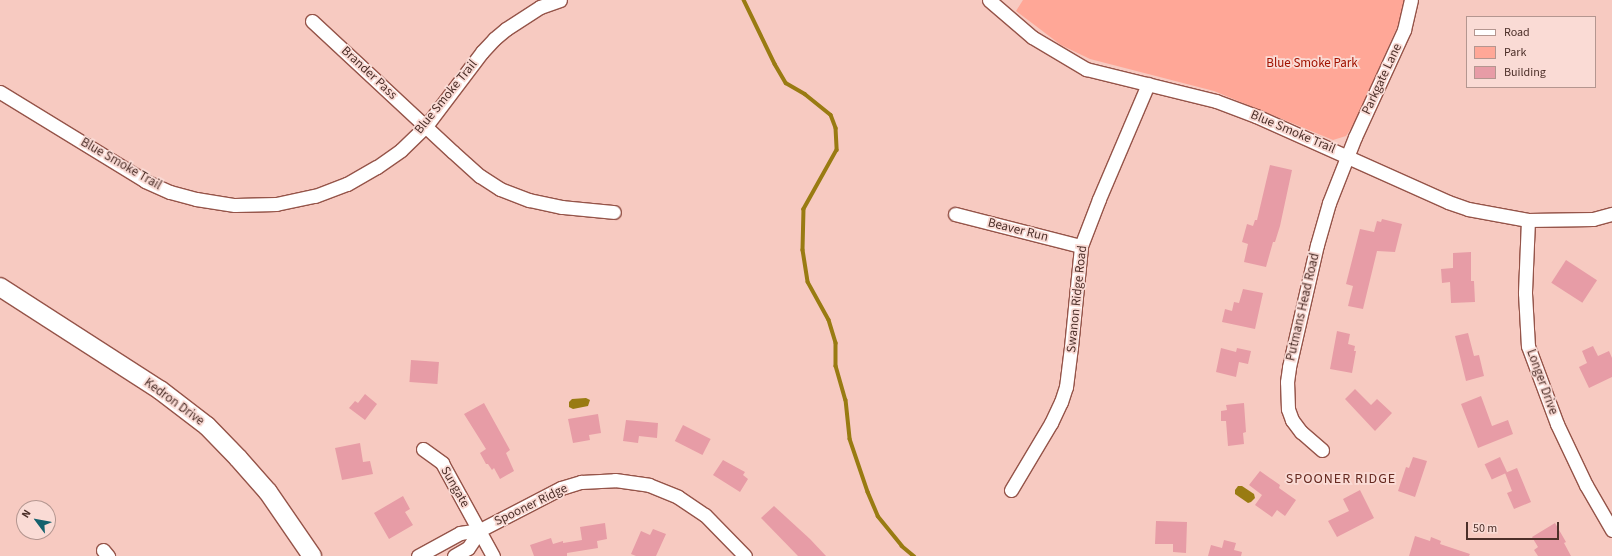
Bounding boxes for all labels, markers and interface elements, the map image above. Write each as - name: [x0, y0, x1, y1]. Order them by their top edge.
- legend: [1466, 16, 1596, 88]
- text: Road: [1504, 24, 1530, 41]
- street label: Parkgate Lane: [1359, 41, 1405, 117]
- street label: Brander Pass: [338, 43, 400, 103]
- text: Park: [1504, 44, 1526, 61]
- park label: Blue Smoke Park: [1266, 55, 1358, 71]
- street label: Blue Smoke Trail: [411, 57, 481, 137]
- text: Building: [1504, 64, 1546, 81]
- street label: Blue Smoke Trail: [1248, 107, 1338, 157]
- street label: Blue Smoke Trail: [78, 135, 164, 193]
- street label: Beaver Run: [986, 215, 1050, 245]
- street label: Swanon Ridge Road: [1064, 245, 1090, 353]
- street label: Putmans Head Road: [1283, 251, 1323, 363]
- street label: Longer Drive: [1523, 347, 1561, 417]
- street label: Kedron Drive: [141, 375, 207, 429]
- street label: Sungate: [437, 464, 473, 510]
- district label: SPOONER RIDGE: [1286, 471, 1396, 487]
- street label: Spooner Ridge: [492, 481, 570, 529]
- north arrow: [16, 500, 56, 540]
- text: N: [18, 507, 35, 521]
- scale bar: [1468, 514, 1561, 540]
- text: 50 m: [1473, 520, 1497, 537]

